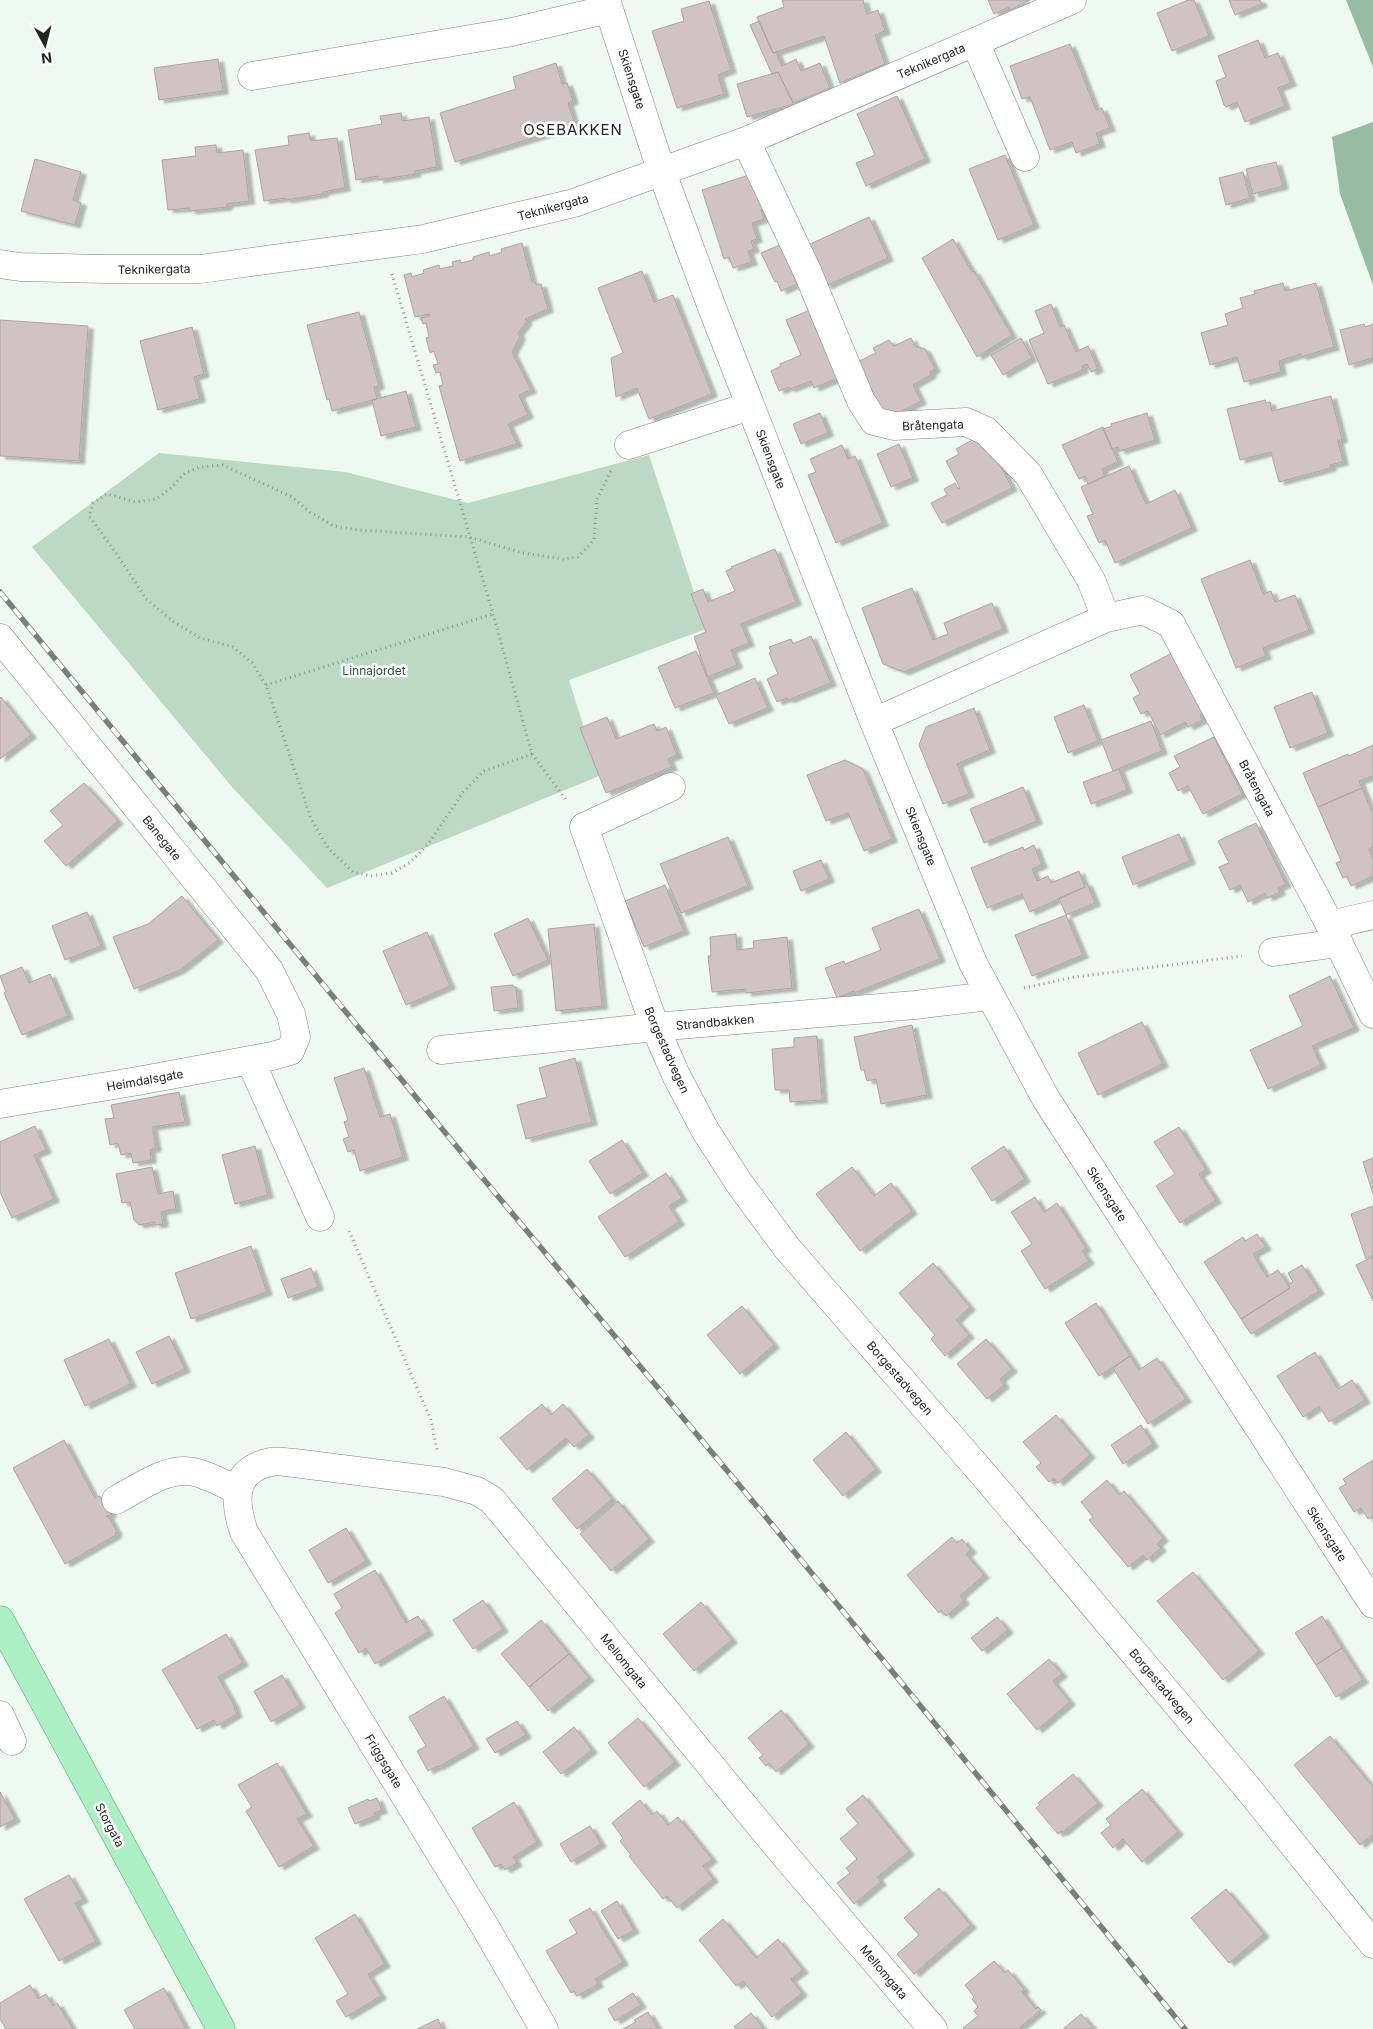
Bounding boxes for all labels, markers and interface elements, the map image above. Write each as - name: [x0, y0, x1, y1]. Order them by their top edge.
- north arrow: [20, 20, 70, 70]
- street label: Teknikergata: [895, 40, 967, 82]
- street label: Skiensgate: [615, 47, 649, 111]
- text: N: [40, 49, 53, 67]
- district label: OSEBAKKEN: [523, 120, 623, 139]
- street label: Teknikergata: [516, 190, 590, 224]
- street label: Teknikergata: [117, 261, 191, 277]
- street label: Bråtengata: [902, 416, 964, 434]
- street label: Skiensgate: [753, 427, 789, 491]
- park label: Linnajordet: [342, 663, 406, 678]
- street label: Bråtengata: [1236, 757, 1278, 819]
- street label: Skiensgate: [902, 804, 940, 868]
- street label: Banegate: [139, 812, 185, 864]
- street label: Borgestadvegen: [641, 1004, 693, 1096]
- street label: Strandbakken: [675, 1011, 755, 1033]
- street label: Heimdalsgate: [106, 1066, 184, 1094]
- street label: Skiensgate: [1084, 1164, 1130, 1224]
- street label: Borgestadvegen: [864, 1338, 936, 1418]
- street label: Skiensgate: [1304, 1504, 1350, 1564]
- street label: Mellomgata: [597, 1631, 651, 1691]
- street label: Borgestadvegen: [1126, 1646, 1198, 1726]
- street label: Friggsgate: [362, 1731, 406, 1791]
- street label: Storgata: [92, 1800, 128, 1850]
- street label: Mellomgata: [857, 1942, 911, 2002]

